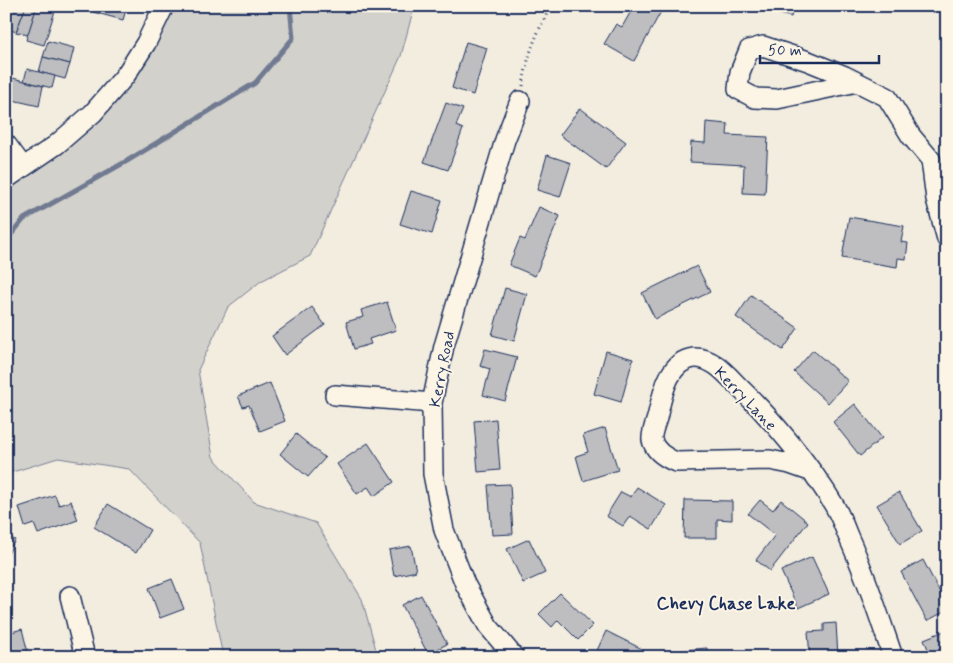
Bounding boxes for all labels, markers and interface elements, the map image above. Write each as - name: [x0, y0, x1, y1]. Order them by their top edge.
- scale bar: [760, 32, 879, 64]
- text: 50 m: [768, 41, 802, 61]
- street label: Kerry Road: [425, 329, 460, 409]
- street label: Kerry Lane: [709, 362, 781, 436]
- district label: Chevy Chase Lake: [657, 592, 796, 616]

